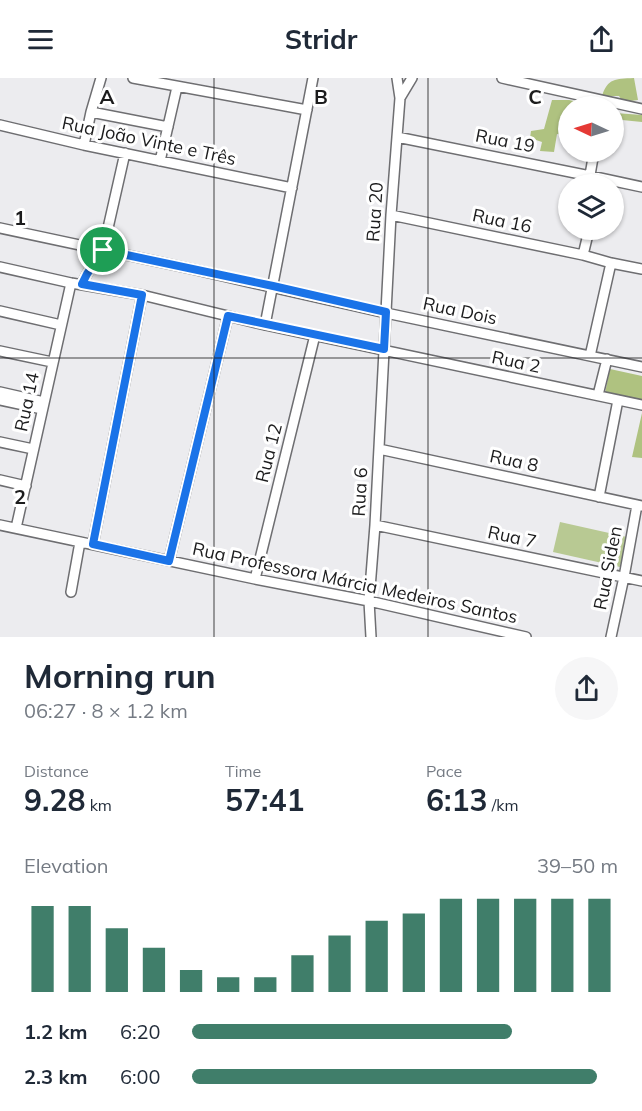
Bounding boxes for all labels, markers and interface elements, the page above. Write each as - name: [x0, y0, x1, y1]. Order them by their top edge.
- text: Stridr: [285, 22, 357, 56]
- icon: menu: [24, 23, 57, 56]
- icon: share: [585, 23, 618, 56]
- text: A: [100, 84, 115, 109]
- text: B: [314, 84, 328, 109]
- text: C: [528, 84, 542, 109]
- north arrow: [558, 96, 624, 162]
- map controls: [558, 96, 624, 240]
- street label: Rua João Vinte e Três: [60, 111, 238, 170]
- street label: Rua 19: [473, 124, 537, 158]
- button: layers: [558, 174, 624, 240]
- street label: Rua 20: [361, 181, 388, 243]
- street label: Rua 16: [470, 203, 534, 238]
- text: 1: [14, 205, 26, 230]
- pin: [77, 224, 128, 275]
- icon: arrive: [86, 233, 119, 266]
- street label: Rua Dois: [421, 291, 499, 330]
- street label: Rua 2: [490, 345, 543, 378]
- street label: Rua 14: [9, 370, 44, 434]
- street label: Rua 12: [250, 421, 287, 485]
- street label: Rua 8: [488, 444, 541, 477]
- street label: Rua 6: [347, 467, 372, 517]
- text: 2: [14, 484, 26, 509]
- street label: Rua 7: [486, 520, 539, 553]
- street label: Rua Siden: [588, 524, 627, 612]
- street label: Rua Professora Márcia Medeiros Santos: [190, 537, 520, 628]
- text: Morning run: [24, 655, 216, 696]
- button: share: [555, 657, 618, 720]
- text: 06:27 · 8 × 1.2 km: [24, 698, 188, 723]
- text: Distance: [24, 761, 89, 781]
- text: Time: [225, 761, 261, 781]
- text: Pace: [426, 761, 462, 781]
- text: 9.28: [24, 781, 85, 819]
- text: 57:41: [225, 781, 304, 819]
- text: 6:13: [426, 781, 487, 819]
- text: km: [85, 795, 112, 815]
- text: /km: [487, 795, 518, 815]
- text: Elevation: [24, 853, 109, 878]
- text: 39–50 m: [537, 853, 618, 878]
- text: 1.2 km: [24, 1019, 87, 1044]
- text: 6:20: [120, 1019, 161, 1044]
- text: 2.3 km: [24, 1064, 87, 1089]
- text: 6:00: [120, 1064, 161, 1089]

